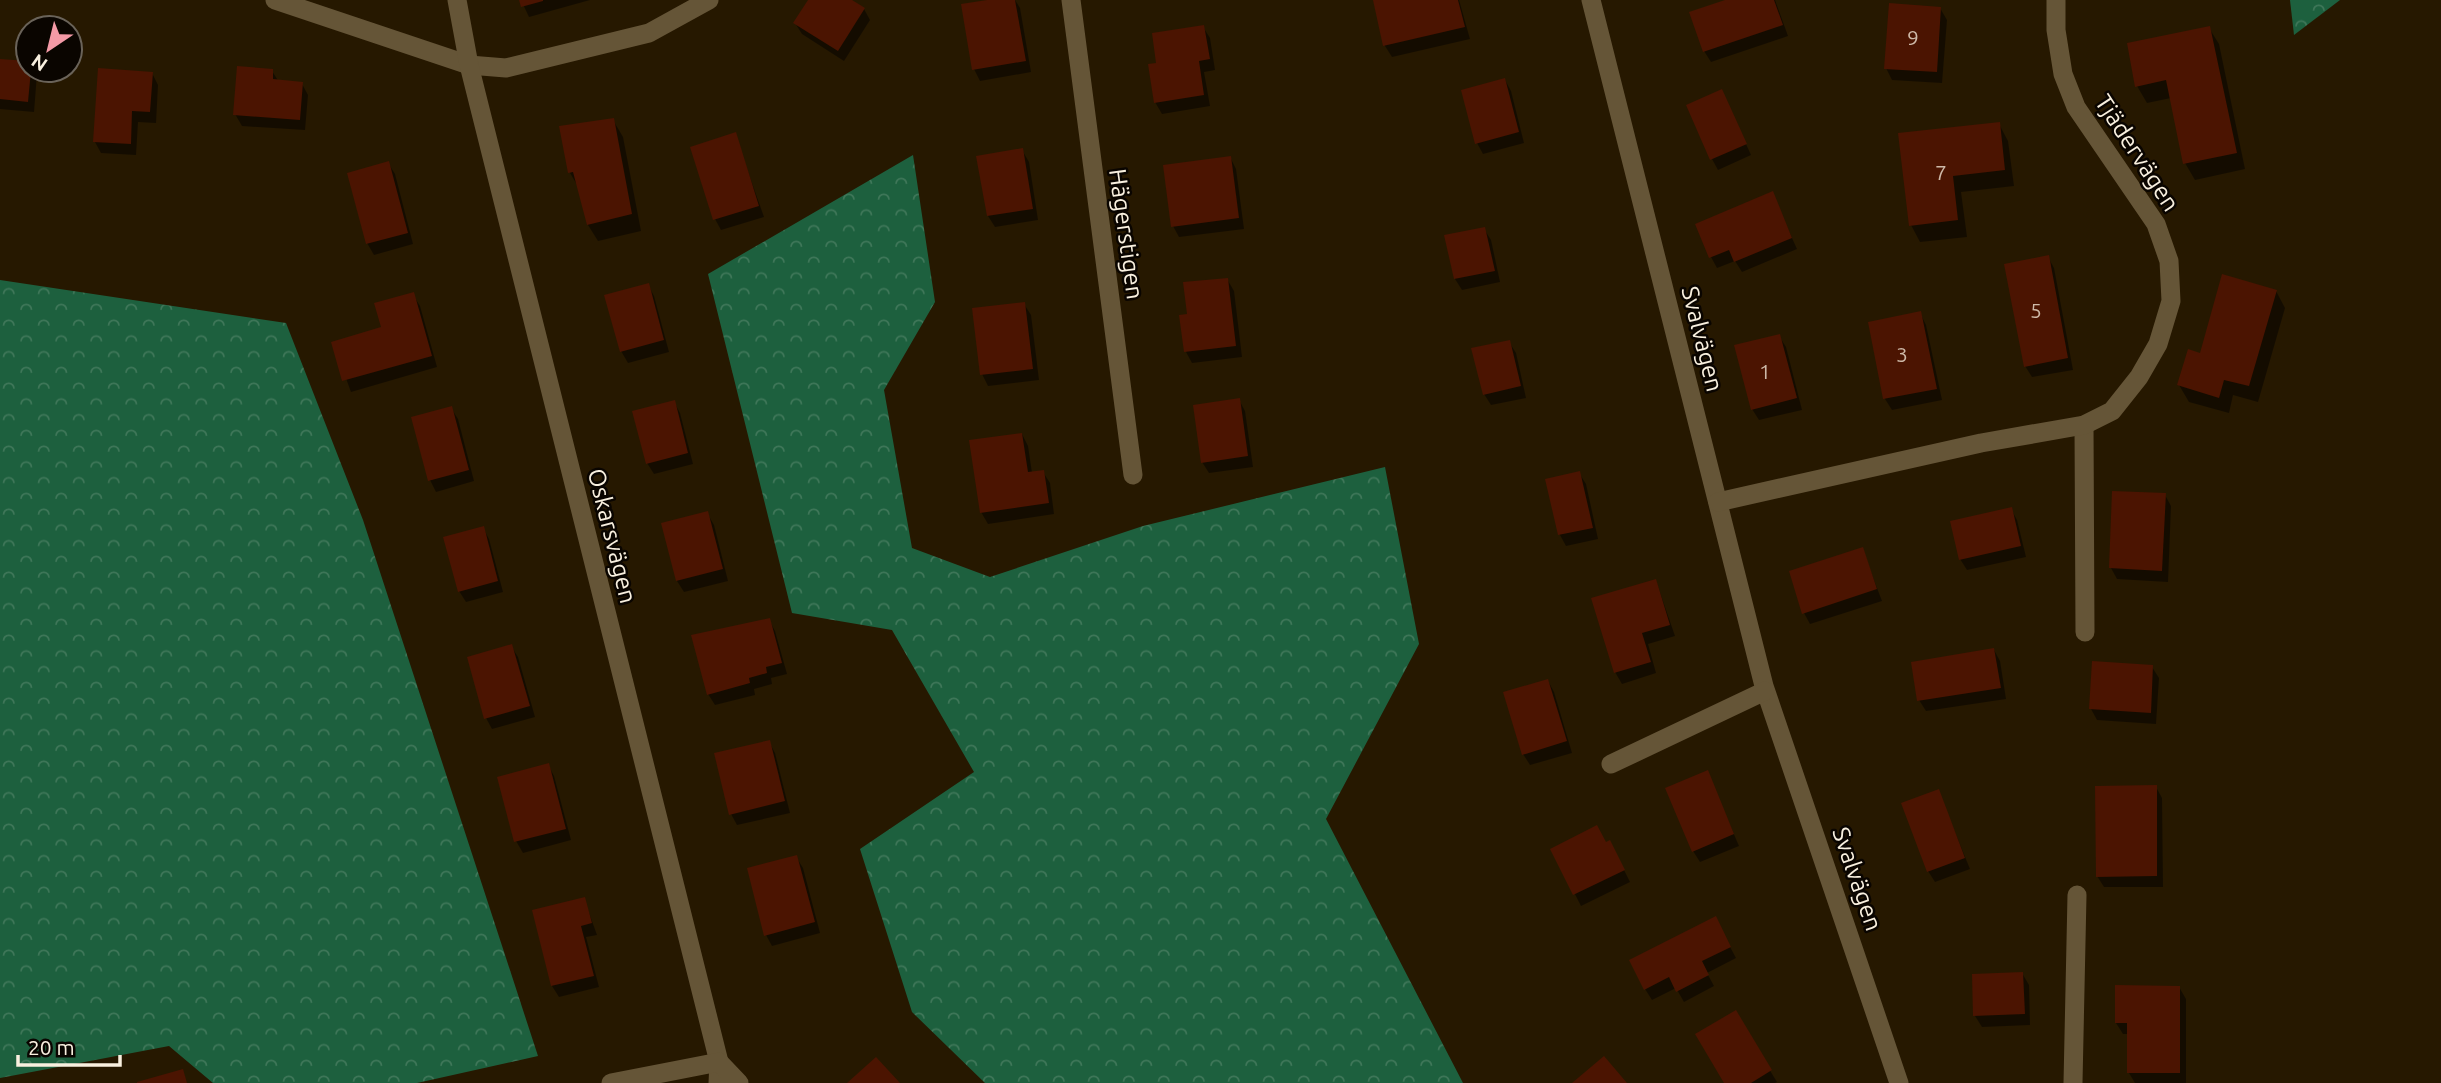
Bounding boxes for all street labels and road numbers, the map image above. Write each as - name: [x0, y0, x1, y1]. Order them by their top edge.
- street label: Tjädervägen: [2090, 90, 2185, 216]
- street label: Hägerstigen: [1104, 167, 1149, 301]
- street label: Svalvägen: [1676, 284, 1729, 394]
- street label: Oskarsvägen: [583, 466, 642, 606]
- street label: Svalvägen: [1827, 824, 1888, 934]

